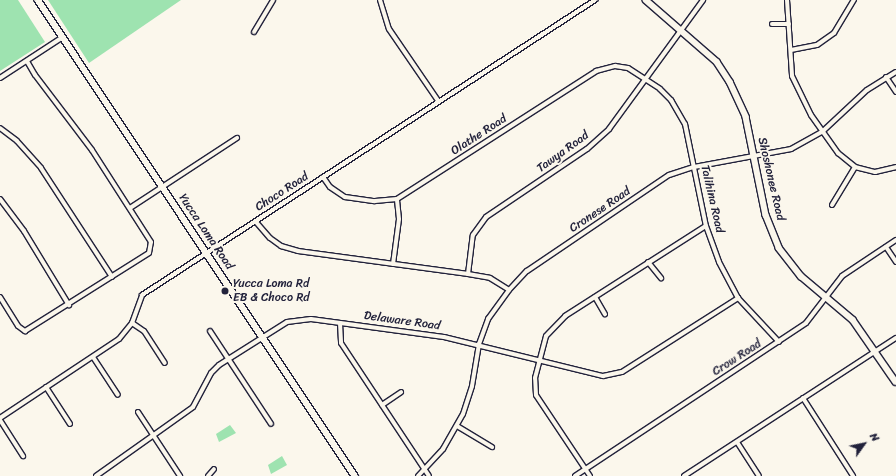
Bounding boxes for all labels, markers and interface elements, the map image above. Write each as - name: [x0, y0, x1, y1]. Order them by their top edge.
- street label: Olathe Road: [448, 112, 510, 158]
- street label: Tawya Road: [534, 128, 592, 176]
- street label: Shoshonee Road: [754, 136, 788, 222]
- street label: Talihina Road: [697, 164, 727, 234]
- street label: Choco Road: [253, 169, 311, 215]
- street label: Cronese Road: [567, 184, 633, 236]
- street label: Yucca Loma Road: [175, 191, 237, 273]
- place label: Yucca Loma Rd EB & Choco Rd: [233, 277, 310, 305]
- marker: Yucca Loma Rd EB & Choco Rd: [220, 286, 230, 296]
- street label: Delaware Road: [363, 309, 441, 333]
- street label: Crow Road: [710, 337, 764, 379]
- north arrow: [844, 424, 884, 464]
- text: N: [864, 429, 885, 446]

